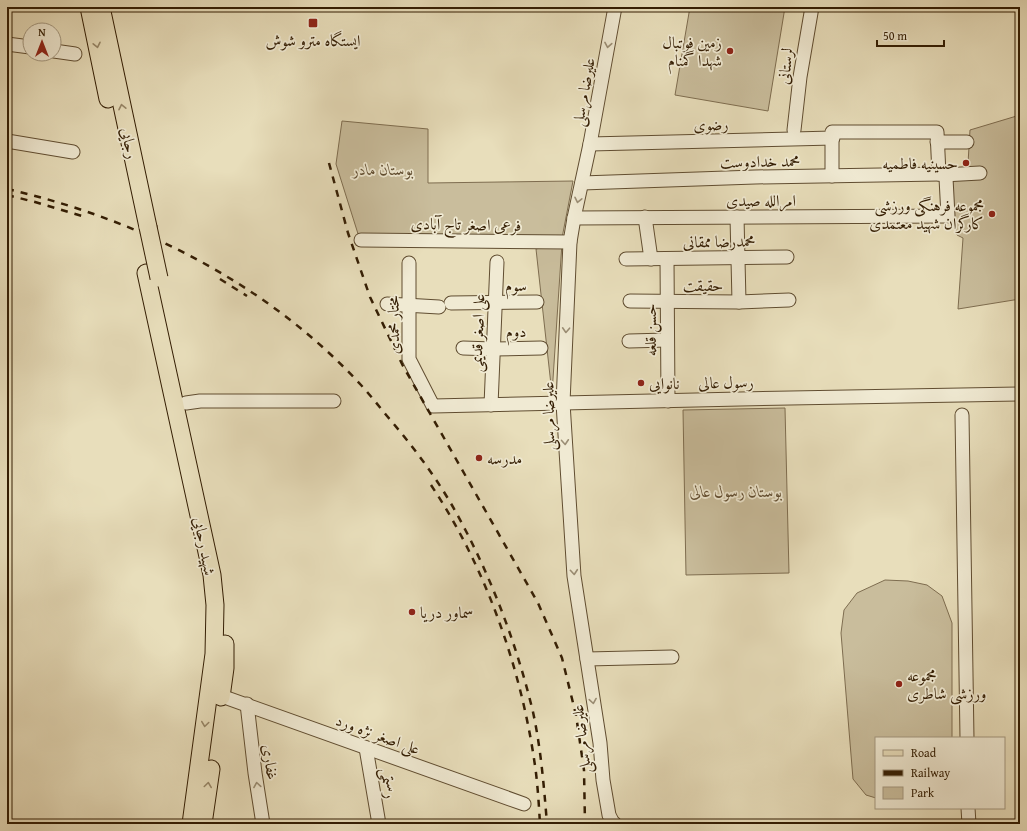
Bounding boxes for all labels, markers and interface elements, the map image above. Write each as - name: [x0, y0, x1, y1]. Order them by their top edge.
- marker: ایستگاه مترو شوش: [307, 17, 319, 29]
- north arrow: [22, 22, 62, 62]
- scale bar: [877, 22, 944, 48]
- text: N: [38, 24, 46, 40]
- text: 50 m: [883, 27, 907, 44]
- place label: ایستگاه مترو شوش: [265, 28, 361, 52]
- place label: زمین فوتبال شهدا گمنام: [662, 30, 722, 75]
- one-way arrow: [92, 42, 100, 48]
- one-way arrow: [604, 42, 613, 48]
- marker: زمین فوتبال شهدا گمنام: [725, 46, 735, 56]
- street label: لرستانی: [771, 46, 799, 86]
- street label: علیرضا مرسلی: [565, 56, 601, 128]
- one-way arrow: [119, 104, 127, 110]
- street label: رضوی: [693, 112, 729, 136]
- street label: رجایی: [115, 125, 145, 161]
- street label: محمد خدادوست: [720, 148, 800, 174]
- place label: حسینیه فاطمیه: [882, 151, 958, 175]
- park label: بوستان مادر: [351, 157, 414, 181]
- marker: حسینیه فاطمیه: [961, 158, 971, 168]
- street label: امرالله صیدی: [726, 188, 796, 212]
- place label: مجموعه فرهنگی ورزشی کارگران شهید معتمدی: [869, 193, 984, 235]
- one-way arrow: [574, 197, 582, 203]
- marker: مجموعه فرهنگی ورزشی کارگران شهید معتمدی: [987, 209, 997, 219]
- street label: فرعی اصغر تاج آبادی: [410, 211, 522, 240]
- street label: محمدرضا ممقانی: [682, 228, 756, 254]
- street label: سوم: [505, 273, 527, 300]
- street label: حقیقت: [683, 273, 723, 297]
- street label: علی اصغر قدیمی: [464, 293, 490, 373]
- street label: مختار محمدی: [380, 295, 406, 355]
- street label: حسن قلعه: [638, 304, 662, 356]
- street label: دوم: [505, 319, 527, 346]
- one-way arrow: [562, 327, 570, 333]
- street label: رسول عالی: [698, 370, 754, 394]
- place label: نانوایی: [649, 371, 679, 395]
- marker: نانوایی: [636, 378, 646, 388]
- street label: علیرضا مرسلی: [535, 381, 561, 451]
- one-way arrow: [561, 439, 570, 445]
- place label: مدرسه: [487, 446, 522, 470]
- marker: مدرسه: [474, 453, 484, 463]
- park label: بوستان رسول عالی: [690, 479, 782, 503]
- street label: شهید رجایی: [188, 515, 222, 577]
- one-way arrow: [569, 569, 578, 575]
- place label: سماور دریا: [420, 600, 473, 624]
- marker: سماور دریا: [407, 607, 417, 617]
- place label: مجموعه ورزشی شاطری: [907, 663, 986, 705]
- marker: مجموعه ورزشی شاطری: [894, 679, 904, 689]
- one-way arrow: [588, 697, 597, 704]
- street label: علیرضا مرسلی: [565, 703, 597, 775]
- street label: علی اصغر نژه ورد: [333, 708, 423, 760]
- one-way arrow: [201, 721, 210, 727]
- legend: [875, 737, 1005, 809]
- street label: غفاری: [257, 743, 285, 781]
- text: Road: [911, 744, 937, 761]
- text: Railway: [911, 764, 950, 781]
- street label: رستمی: [374, 766, 404, 800]
- one-way arrow: [203, 782, 212, 788]
- one-way arrow: [253, 782, 262, 789]
- text: Park: [911, 784, 935, 801]

